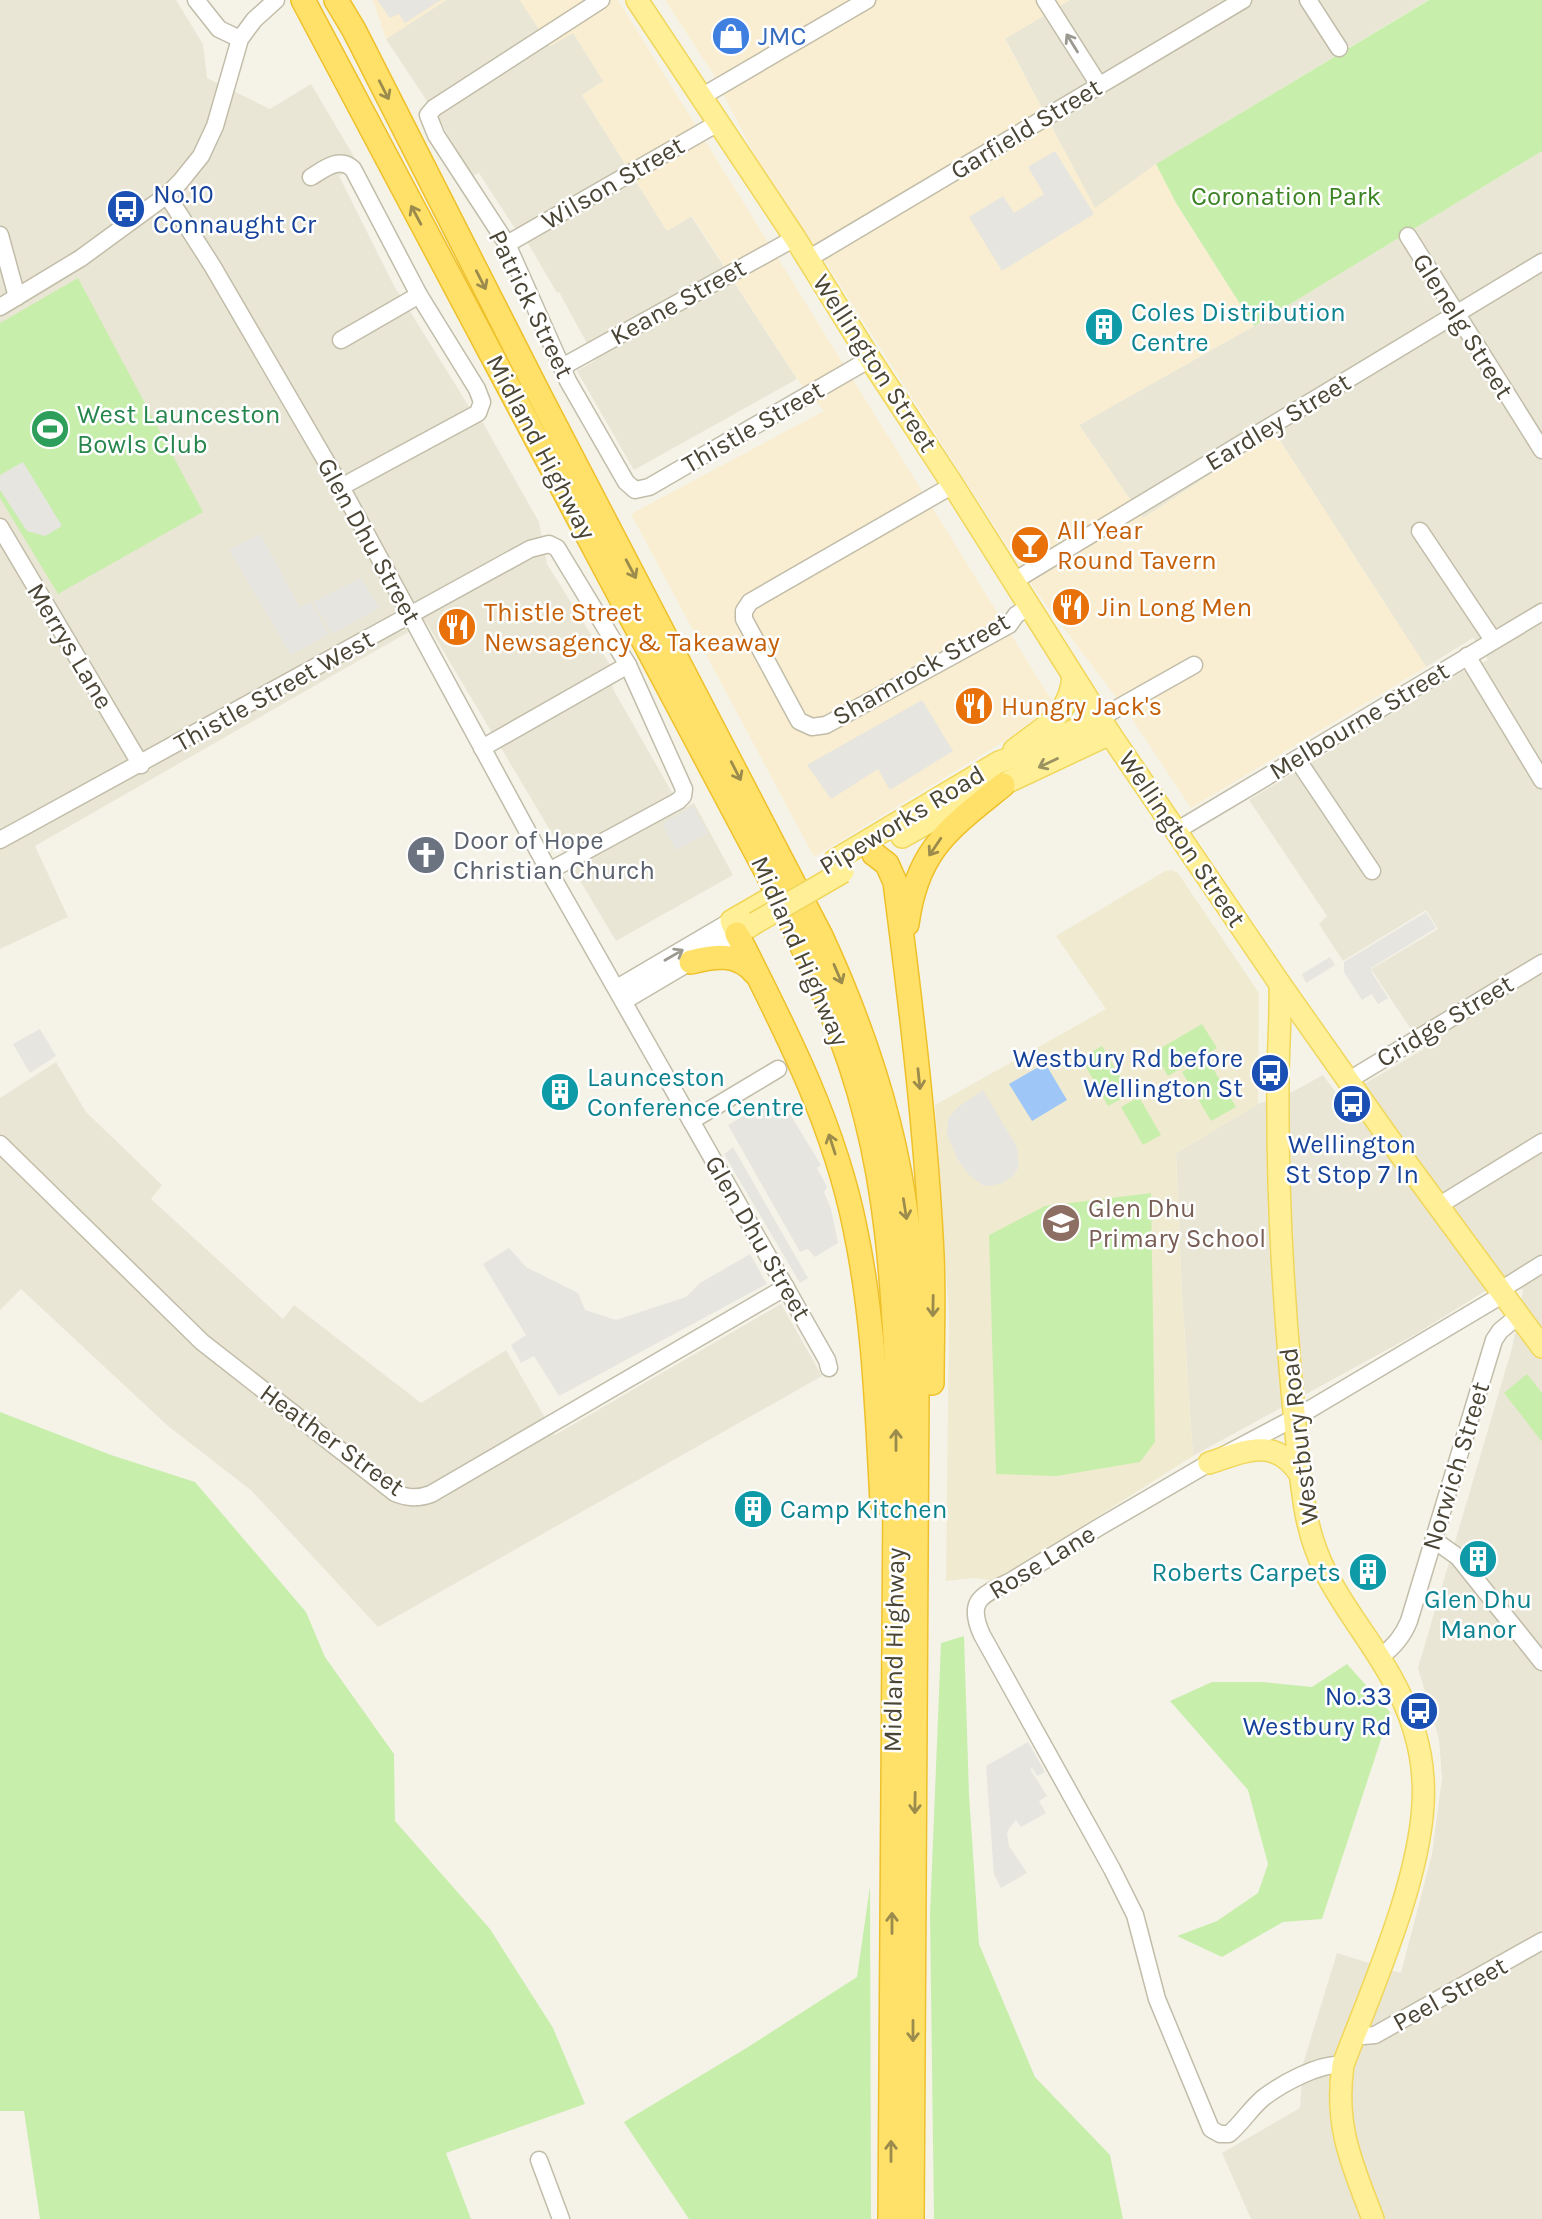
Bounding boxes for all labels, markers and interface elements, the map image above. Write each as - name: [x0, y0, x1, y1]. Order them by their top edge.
- shop icon: JMC: [710, 15, 752, 57]
- place label: JMC: [758, 21, 806, 52]
- one-way arrow: [1065, 33, 1079, 53]
- street label: Garfield Street: [945, 72, 1107, 186]
- one-way arrow: [378, 79, 392, 100]
- street label: Wilson Street: [536, 130, 690, 236]
- place label: No.10 Connaught Cr: [153, 179, 317, 240]
- park label: Coronation Park: [1191, 181, 1381, 212]
- bus stop icon: No.10 Connaught Cr: [105, 188, 147, 230]
- one-way arrow: [409, 205, 422, 226]
- street label: Patrick Street: [482, 225, 580, 383]
- street label: Glenelg Street: [1406, 247, 1520, 405]
- street label: Keane Street: [605, 252, 751, 352]
- street label: Wellington Street: [806, 268, 944, 458]
- one-way arrow: [474, 269, 488, 290]
- place label: Coles Distribution Centre: [1131, 297, 1346, 358]
- building icon: Coles Distribution Centre: [1083, 306, 1125, 348]
- street label: Midland Highway: [479, 349, 603, 545]
- street label: Eardley Street: [1200, 366, 1356, 478]
- street label: Thistle Street: [677, 374, 829, 480]
- place label: West Launceston Bowls Club: [77, 399, 280, 460]
- sports icon: West Launceston Bowls Club: [29, 408, 71, 450]
- street label: Glen Dhu Street: [311, 452, 428, 630]
- place label: All Year Round Tavern: [1057, 515, 1217, 576]
- bar icon: All Year Round Tavern: [1009, 524, 1051, 566]
- one-way arrow: [625, 558, 638, 579]
- street label: Merrys Lane: [20, 577, 120, 715]
- restaurant icon: Jin Long Men: [1050, 586, 1092, 628]
- place label: Jin Long Men: [1098, 592, 1252, 623]
- place label: Thistle Street Newsagency & Takeaway: [484, 597, 780, 658]
- restaurant icon: Thistle Street Newsagency & Takeaway: [436, 606, 478, 648]
- street label: Shamrock Street: [827, 606, 1015, 732]
- street label: Thistle Street West: [169, 623, 379, 759]
- street label: Melbourne Street: [1264, 655, 1455, 787]
- restaurant icon: Hungry Jack's: [953, 685, 995, 727]
- place label: Hungry Jack's: [1001, 691, 1162, 722]
- street label: Wellington Street: [1112, 745, 1252, 933]
- one-way arrow: [1038, 757, 1059, 770]
- street label: Pipeworks Road: [814, 758, 990, 882]
- one-way arrow: [729, 760, 743, 780]
- place label: Door of Hope Christian Church: [453, 825, 655, 886]
- church icon: Door of Hope Christian Church: [405, 834, 447, 876]
- one-way arrow: [928, 837, 942, 856]
- street label: Midland Highway: [744, 851, 856, 1051]
- one-way arrow: [663, 948, 684, 961]
- one-way arrow: [833, 962, 846, 984]
- street label: Cridge Street: [1371, 968, 1519, 1074]
- place label: Westbury Rd before Wellington St: [1013, 1043, 1243, 1104]
- bus stop icon: Westbury Rd before Wellington St: [1249, 1052, 1291, 1094]
- place label: Launceston Conference Centre: [587, 1062, 804, 1123]
- one-way arrow: [912, 1067, 925, 1090]
- building icon: Launceston Conference Centre: [539, 1071, 581, 1113]
- bus stop icon: Wellington St Stop 7 In: [1331, 1083, 1373, 1125]
- place label: Wellington St Stop 7 In: [1285, 1129, 1419, 1190]
- one-way arrow: [825, 1133, 837, 1155]
- street label: Glen Dhu Street: [698, 1150, 818, 1326]
- place label: Glen Dhu Primary School: [1088, 1193, 1266, 1254]
- one-way arrow: [899, 1197, 912, 1219]
- school or university icon: Glen Dhu Primary School: [1040, 1202, 1082, 1244]
- one-way arrow: [926, 1294, 940, 1317]
- street label: Westbury Road: [1273, 1346, 1325, 1526]
- street label: Heather Street: [254, 1377, 410, 1503]
- street label: Norwich Street: [1416, 1378, 1496, 1554]
- one-way arrow: [889, 1429, 903, 1452]
- building icon: Camp Kitchen: [732, 1488, 774, 1530]
- place label: Camp Kitchen: [780, 1494, 947, 1525]
- street label: Rose Lane: [983, 1518, 1101, 1606]
- building icon: Glen Dhu Manor: [1457, 1538, 1499, 1580]
- street label: Midland Highway: [877, 1547, 911, 1753]
- building icon: Roberts Carpets: [1347, 1551, 1389, 1593]
- place label: Roberts Carpets: [1151, 1557, 1341, 1588]
- place label: Glen Dhu Manor: [1424, 1584, 1532, 1645]
- place label: No.33 Westbury Rd: [1243, 1681, 1392, 1742]
- bus stop icon: No.33 Westbury Rd: [1398, 1690, 1440, 1732]
- one-way arrow: [908, 1791, 922, 1814]
- one-way arrow: [885, 1912, 899, 1935]
- street label: Peel Street: [1387, 1950, 1513, 2038]
- one-way arrow: [907, 2019, 920, 2042]
- one-way arrow: [884, 2140, 898, 2163]

